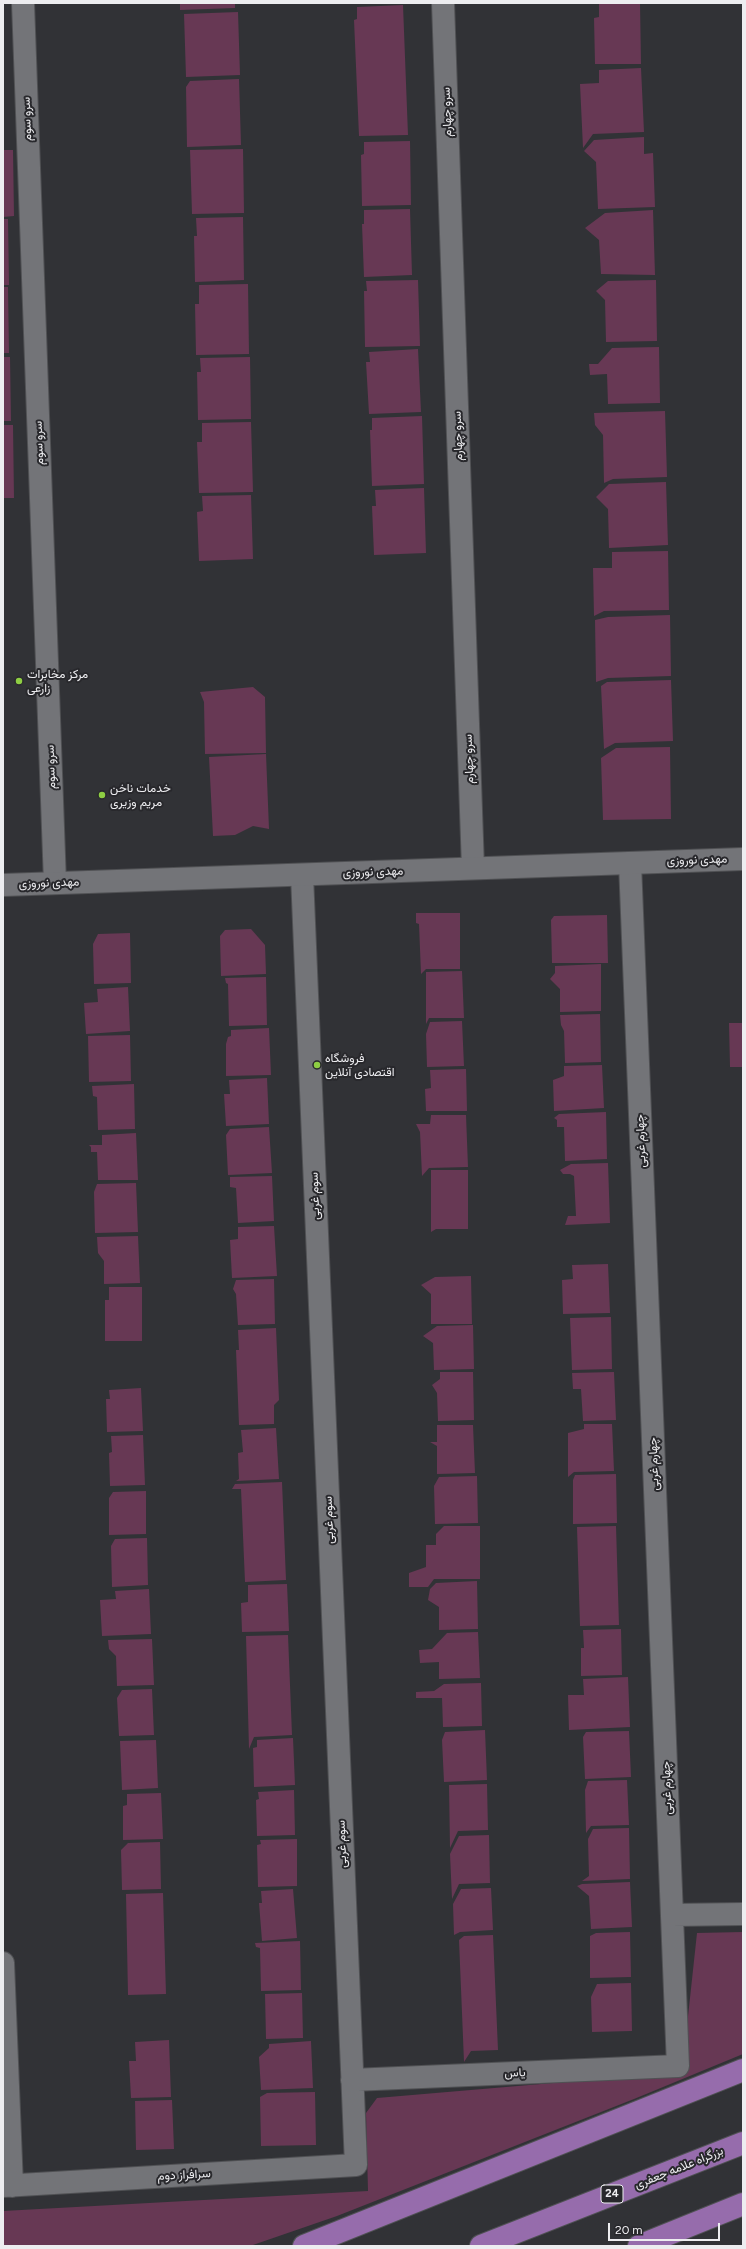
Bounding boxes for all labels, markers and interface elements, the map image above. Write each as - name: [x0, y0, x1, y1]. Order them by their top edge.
- street label: سرو چهارم: [439, 87, 455, 137]
- street label: سرو سوم: [19, 97, 35, 141]
- street label: سرو چهارم: [450, 411, 466, 461]
- street label: سرو سوم: [31, 421, 47, 465]
- place label: مرکز مخابرات زارعی: [27, 667, 88, 695]
- marker: مرکز مخابرات زارعی: [14, 676, 24, 686]
- street label: سرو چهارم: [461, 734, 477, 784]
- street label: سرو سوم: [43, 745, 59, 789]
- place label: خدمات ناخن مریم وزیری: [110, 781, 171, 809]
- marker: خدمات ناخن مریم وزیری: [97, 790, 107, 800]
- street label: مهدی نوروزی: [666, 852, 728, 868]
- street label: مهدی نوروزی: [342, 864, 404, 880]
- street label: مهدی نوروزی: [18, 875, 80, 891]
- place label: فروشگاه اقتصادی آنلاین: [325, 1051, 394, 1079]
- marker: فروشگاه اقتصادی آنلاین: [312, 1060, 322, 1070]
- street label: چهارم غربی: [633, 1114, 649, 1168]
- street label: سوم غربی: [307, 1172, 323, 1220]
- street label: چهارم غربی: [646, 1437, 662, 1491]
- street label: سوم غربی: [321, 1496, 337, 1544]
- street label: چهارم غربی: [659, 1761, 675, 1815]
- street label: سوم غربی: [334, 1820, 350, 1868]
- street label: یاس: [504, 2065, 526, 2081]
- street label: بزرگراه علامه جعفری: [632, 2144, 726, 2192]
- street label: سرافراز دوم: [157, 2166, 211, 2184]
- road number: 24: [601, 2185, 623, 2203]
- scale bar: [610, 2215, 722, 2241]
- text: 20 m: [615, 2223, 643, 2237]

